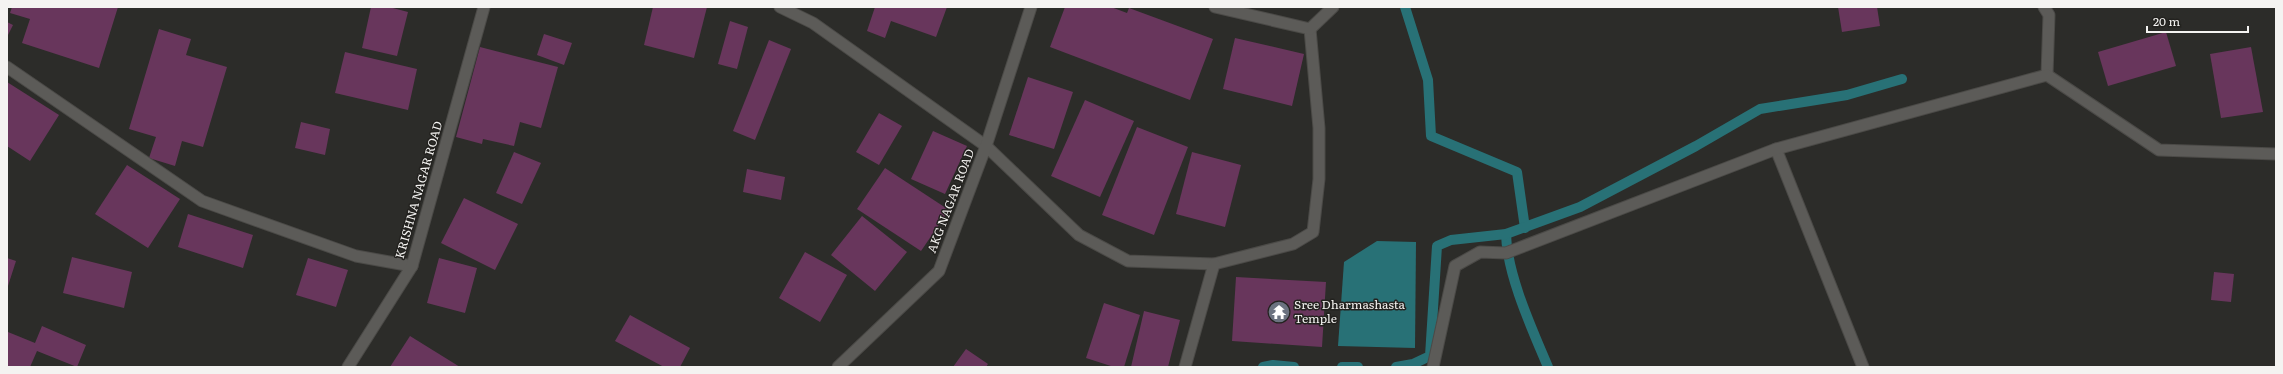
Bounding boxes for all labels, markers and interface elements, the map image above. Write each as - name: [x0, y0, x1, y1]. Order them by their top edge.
- scale bar: [2147, 8, 2248, 34]
- text: 20 m: [2153, 12, 2180, 30]
- street label: KRISHNA NAGAR ROAD: [390, 119, 446, 261]
- street label: AKG NAGAR ROAD: [922, 146, 978, 255]
- place label: Sree Dharmashasta Temple: [1294, 295, 1405, 327]
- temple icon: Sree Dharmashasta Temple: [1266, 299, 1292, 325]

